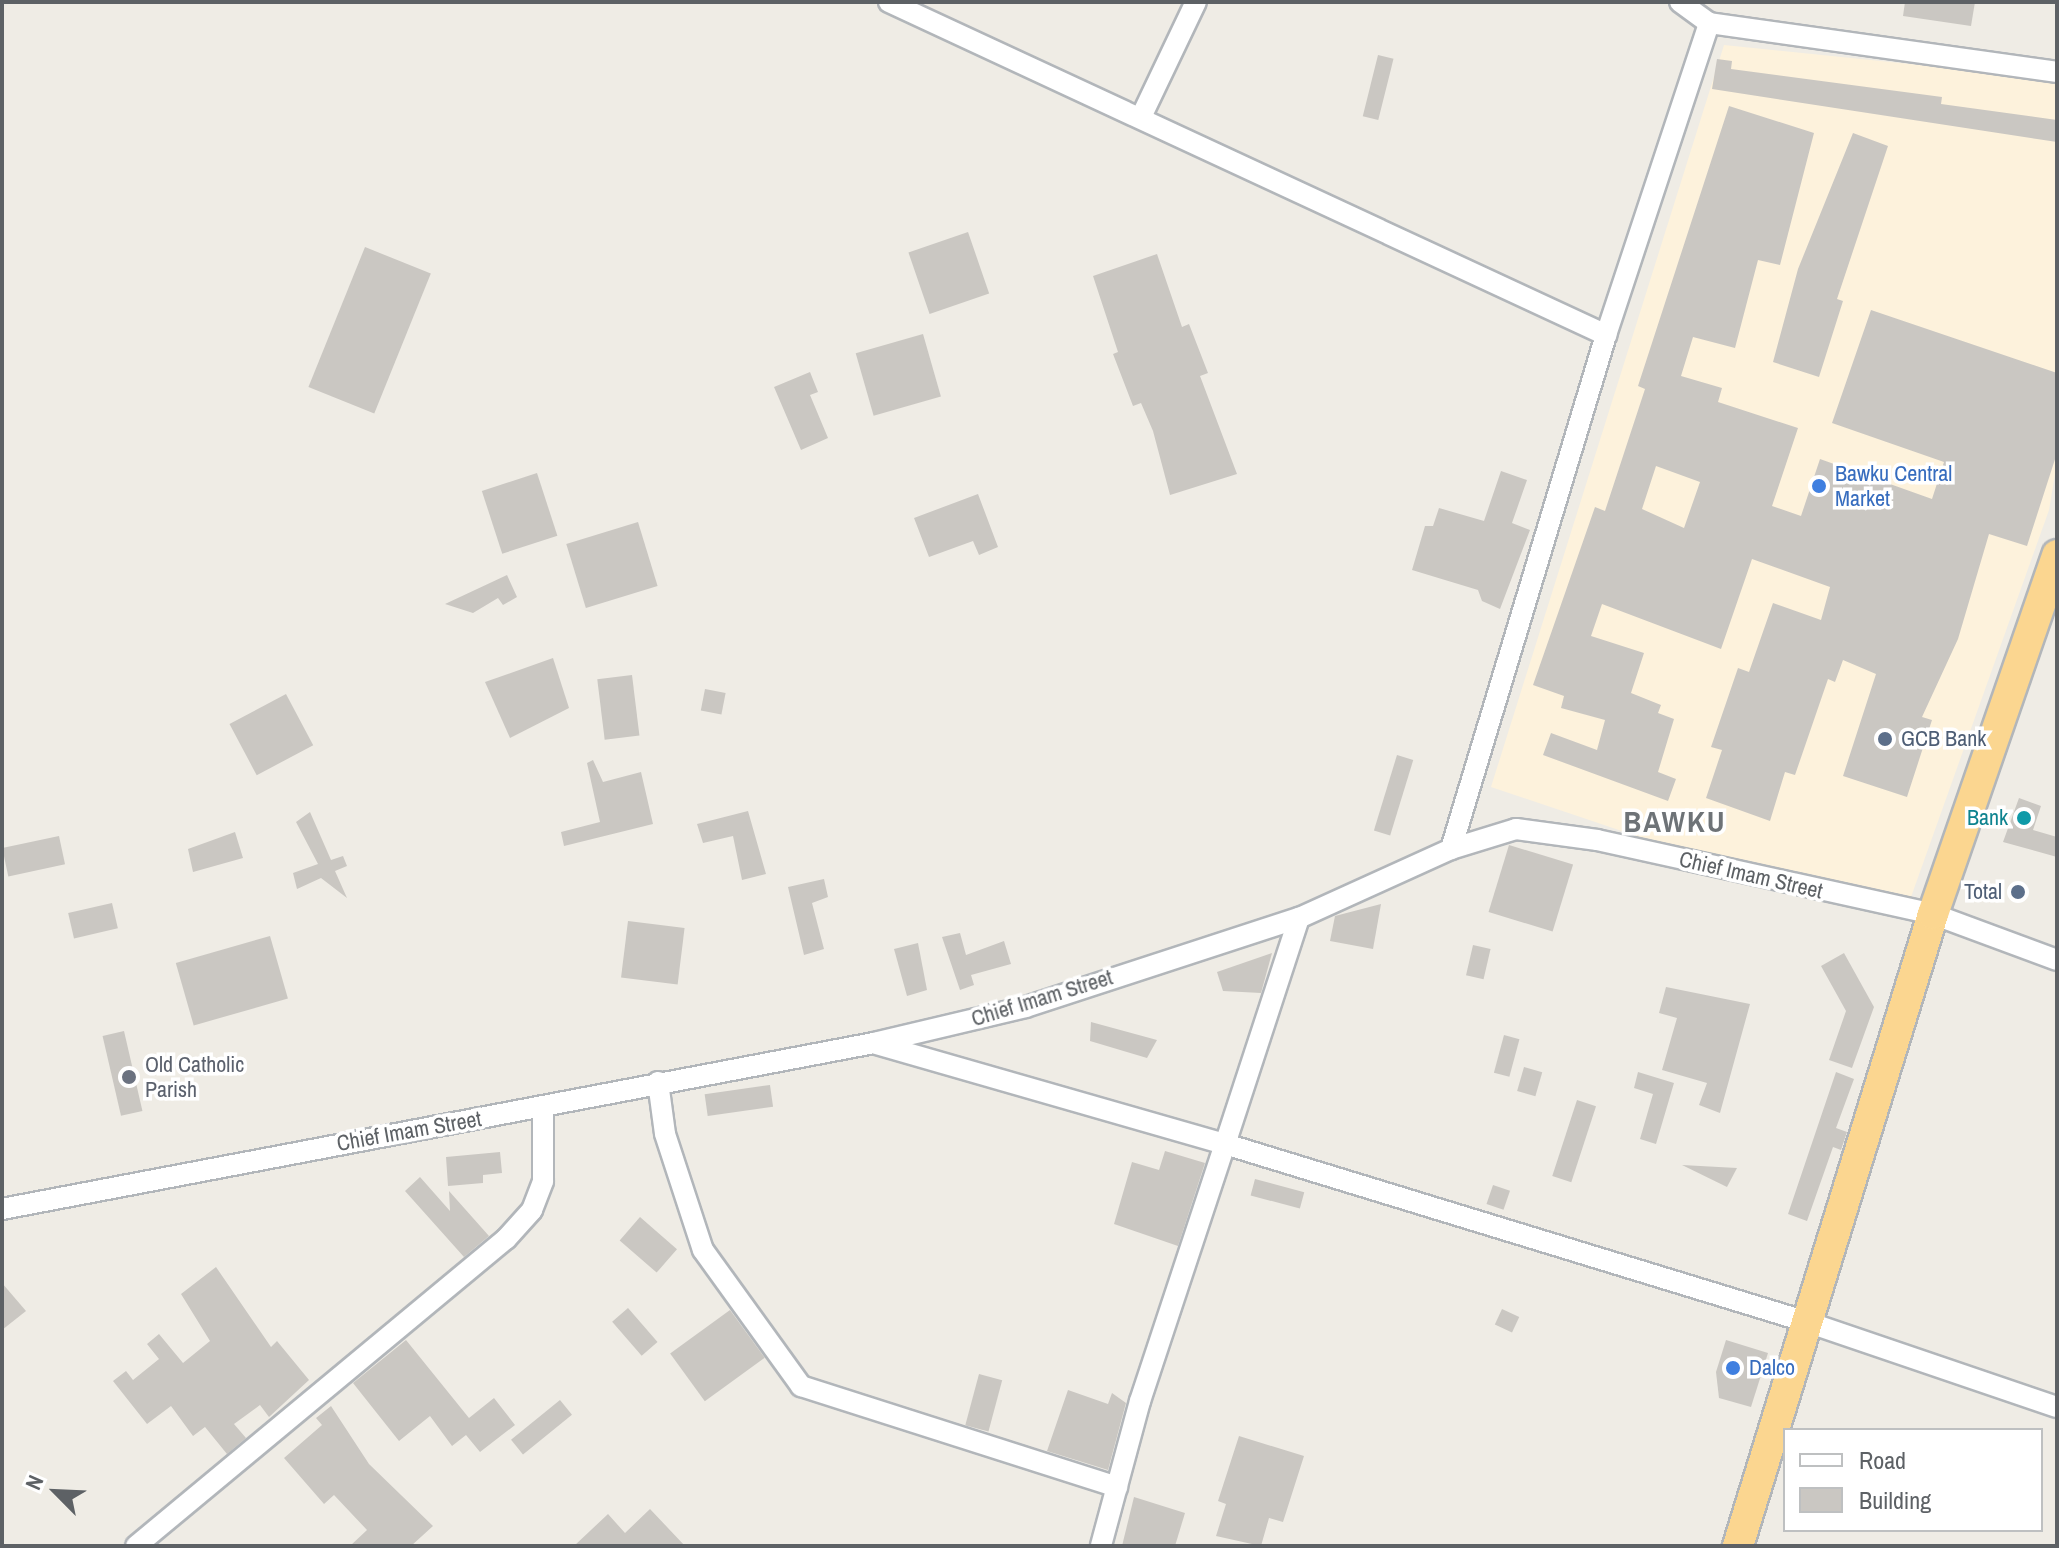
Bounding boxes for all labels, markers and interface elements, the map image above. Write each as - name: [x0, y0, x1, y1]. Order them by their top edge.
- place label: Bawku Central Market: [1835, 460, 1952, 512]
- marker: Bawku Central Market: [1810, 477, 1828, 495]
- place label: GCB Bank: [1901, 726, 1986, 752]
- marker: GCB Bank: [1876, 730, 1894, 748]
- district label: BAWKU: [1624, 803, 1726, 839]
- place label: Bank: [1967, 805, 2008, 831]
- marker: Bank: [2015, 809, 2033, 827]
- street label: Chief Imam Street: [1677, 846, 1825, 904]
- place label: Total: [1964, 879, 2002, 905]
- marker: Total: [2009, 883, 2027, 901]
- street label: Chief Imam Street: [968, 964, 1116, 1032]
- place label: Old Catholic Parish: [145, 1051, 244, 1102]
- marker: Old Catholic Parish: [120, 1068, 138, 1086]
- street label: Chief Imam Street: [335, 1105, 483, 1157]
- place label: Dalco: [1749, 1355, 1795, 1381]
- marker: Dalco: [1724, 1359, 1742, 1377]
- legend: [1783, 1428, 2043, 1532]
- text: Road: [1859, 1444, 1906, 1476]
- north arrow: [16, 1452, 96, 1532]
- text: N: [18, 1470, 50, 1494]
- text: Building: [1859, 1484, 1931, 1516]

